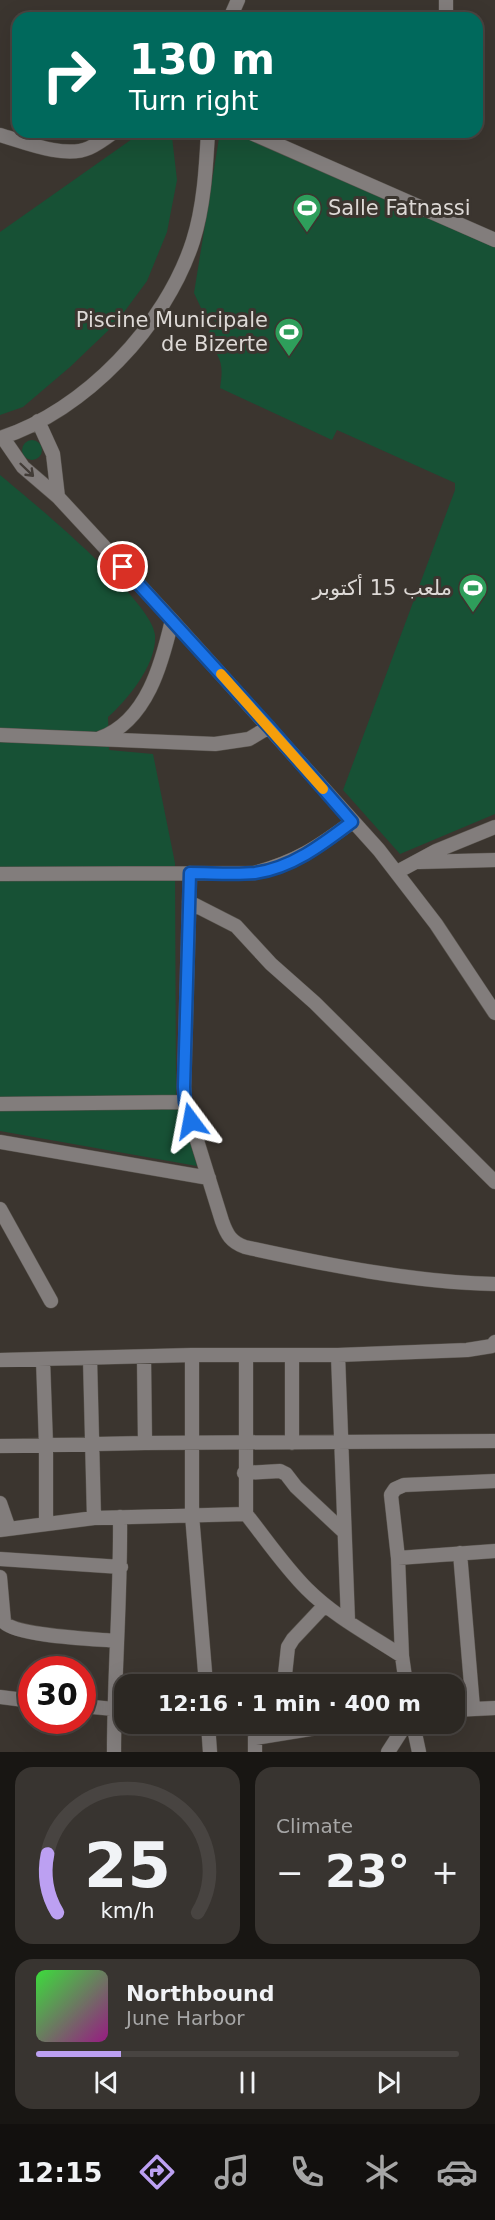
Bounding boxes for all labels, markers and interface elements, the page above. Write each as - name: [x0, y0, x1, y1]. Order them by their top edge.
- text: 130 m: [129, 35, 275, 84]
- icon: right: [30, 36, 108, 114]
- text: Turn right: [129, 85, 258, 116]
- sports icon: Salle Fatnassi: [291, 192, 323, 234]
- place label: Salle Fatnassi: [328, 196, 471, 220]
- place label: Piscine Municipale de Bizerte: [76, 308, 268, 356]
- sports icon: Piscine Municipale de Bizerte: [273, 316, 305, 358]
- one-way arrow: [20, 463, 35, 477]
- pin: [97, 541, 148, 592]
- icon: arrive: [106, 550, 139, 583]
- sports icon: ملعب 15 أكتوبر: [457, 572, 489, 614]
- place label: ملعب 15 أكتوبر: [312, 574, 452, 600]
- position arrow: [159, 1089, 223, 1153]
- speed limit sign: 30: [18, 1656, 96, 1734]
- text: 12:16 · 1 min · 400 m: [158, 1691, 421, 1716]
- text: Climate: [276, 1814, 353, 1838]
- text: 25: [84, 1829, 171, 1902]
- text: 23°: [325, 1845, 410, 1898]
- text: −: [276, 1853, 304, 1892]
- text: +: [431, 1853, 459, 1892]
- text: km/h: [100, 1898, 155, 1923]
- text: Northbound: [126, 1981, 275, 2006]
- text: June Harbor: [126, 2006, 245, 2030]
- icon: previous: [90, 2066, 123, 2099]
- icon: pause: [231, 2066, 264, 2099]
- icon: next: [372, 2066, 405, 2099]
- icon: directions: [136, 2151, 178, 2193]
- icon: music: [211, 2151, 253, 2193]
- icon: phone: [286, 2151, 328, 2193]
- icon: climate: [361, 2151, 403, 2193]
- icon: car: [436, 2151, 478, 2193]
- text: 12:15: [17, 2157, 103, 2188]

